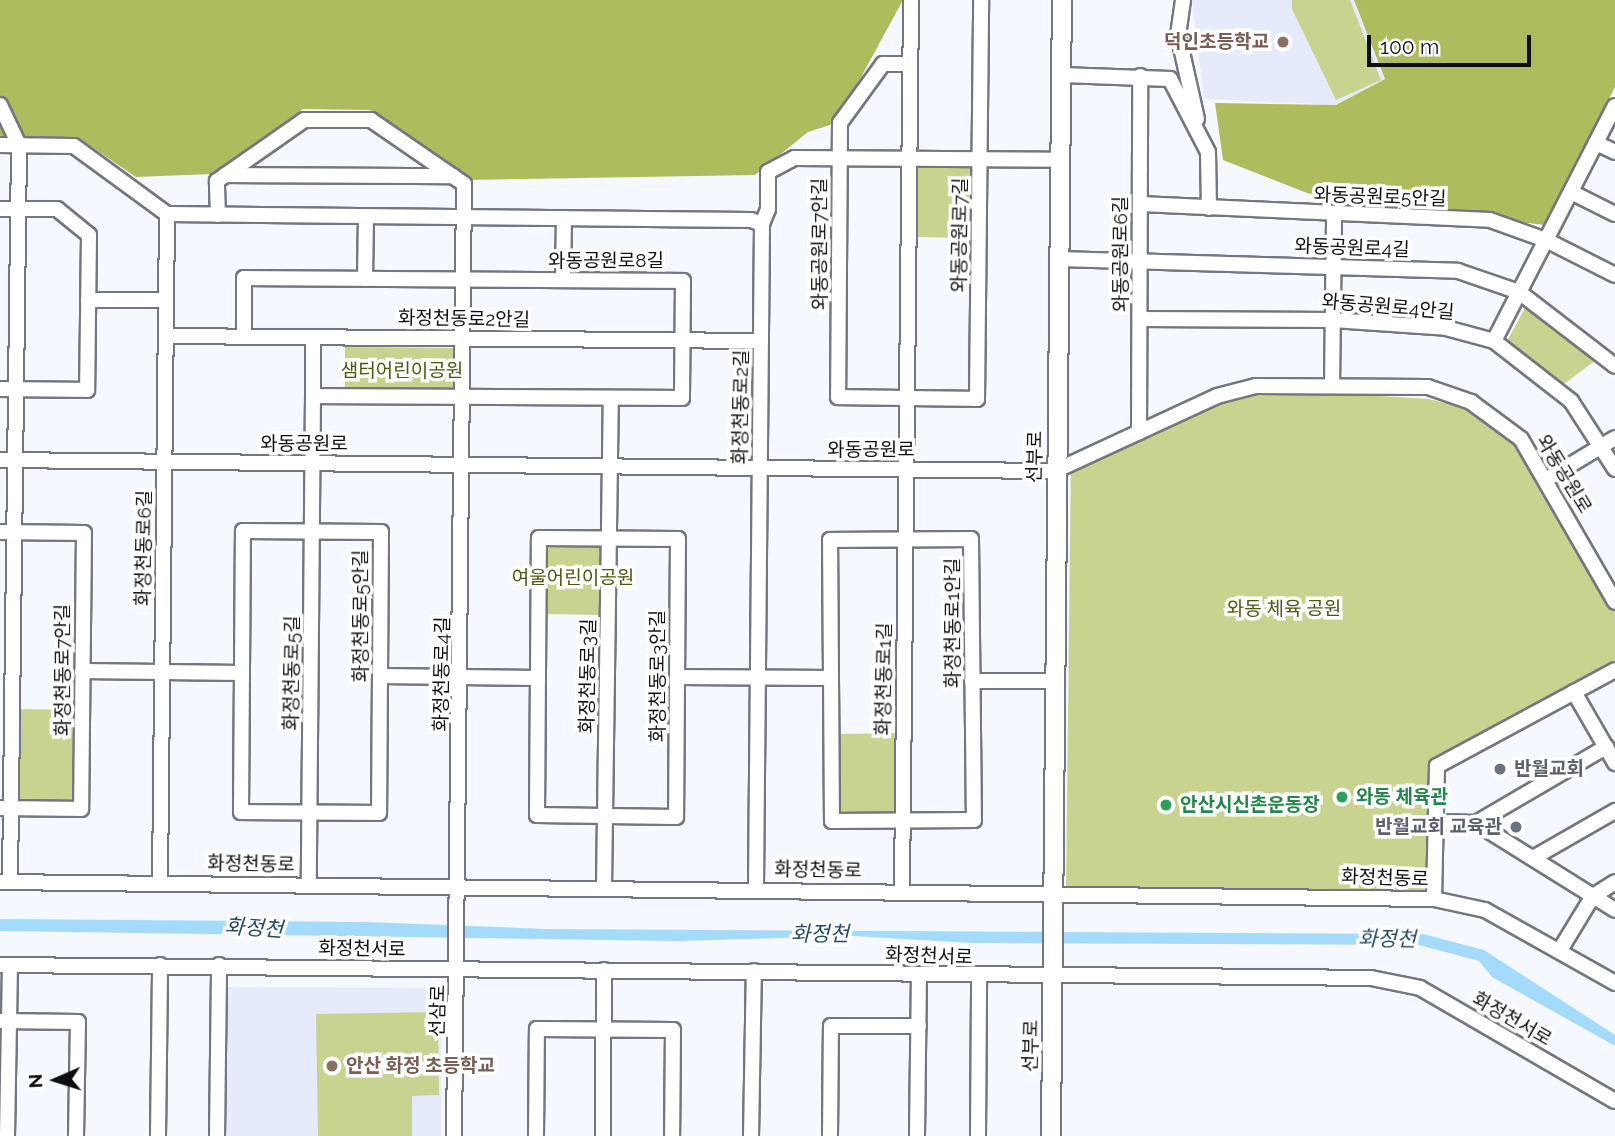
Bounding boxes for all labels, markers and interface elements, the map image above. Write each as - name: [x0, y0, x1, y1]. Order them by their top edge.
- scale bar: [1370, 21, 1534, 65]
- place label: 덕인초등학교: [1164, 31, 1269, 53]
- marker: 덕인초등학교: [1275, 34, 1291, 50]
- text: 100 m: [1380, 34, 1439, 59]
- street label: 와동공원로7길: [948, 177, 972, 293]
- street label: 와동공원로7안길: [809, 178, 831, 310]
- street label: 와동공원로5안길: [1313, 183, 1447, 211]
- street label: 와동공원로6길: [1110, 196, 1132, 312]
- street label: 와동공원로4길: [1294, 235, 1410, 261]
- street label: 와동공원로8길: [548, 250, 664, 272]
- street label: 와동공원로4안길: [1321, 290, 1455, 324]
- street label: 화정천동로2안길: [398, 306, 530, 332]
- street label: 화정천동로2길: [729, 349, 753, 465]
- park label: 샘터어린이공원: [341, 360, 463, 382]
- street label: 선부로: [1023, 431, 1047, 483]
- street label: 와동공원로: [1532, 431, 1596, 517]
- street label: 와동공원로: [260, 433, 348, 455]
- street label: 와동공원로: [827, 439, 915, 461]
- street label: 화정천동로6길: [132, 490, 156, 606]
- street label: 화정천동로5안길: [350, 550, 372, 682]
- street label: 화정천동로1안길: [942, 558, 964, 688]
- park label: 여울어린이공원: [512, 567, 634, 589]
- park label: 와동 체육 공원: [1227, 598, 1341, 620]
- street label: 화정천동로7안길: [52, 604, 74, 736]
- street label: 화정천동로3안길: [647, 610, 669, 742]
- street label: 화정천동로5길: [280, 615, 304, 731]
- street label: 화정천동로4길: [430, 616, 454, 732]
- street label: 화정천동로3길: [576, 618, 600, 734]
- street label: 화정천동로1길: [872, 622, 896, 736]
- place label: 반월교회: [1514, 758, 1584, 780]
- marker: 반월교회: [1492, 761, 1508, 777]
- place label: 와동 체육관: [1356, 786, 1448, 808]
- marker: 와동 체육관: [1334, 789, 1350, 805]
- place label: 안산시신촌운동장: [1180, 794, 1320, 816]
- marker: 안산시신촌운동장: [1158, 797, 1174, 813]
- place label: 반월교회 교육관: [1375, 816, 1502, 838]
- marker: 반월교회 교육관: [1508, 819, 1524, 835]
- street label: 화정천동로: [207, 852, 295, 876]
- street label: 화정천동로: [774, 858, 862, 882]
- street label: 화정천동로: [1341, 865, 1429, 891]
- water label: 화정천: [224, 913, 284, 943]
- water label: 화정천: [791, 921, 849, 947]
- water label: 화정천: [1358, 926, 1416, 952]
- street label: 화정천서로: [318, 937, 406, 961]
- street label: 화정천서로: [885, 943, 973, 969]
- street label: 선삼로: [426, 985, 450, 1037]
- street label: 화정천서로: [1468, 987, 1556, 1051]
- street label: 선부로: [1019, 1020, 1043, 1072]
- north arrow: [21, 1045, 91, 1115]
- place label: 안산 화정 초등학교: [346, 1055, 495, 1077]
- marker: 안산 화정 초등학교: [324, 1058, 340, 1074]
- text: N: [24, 1073, 46, 1089]

